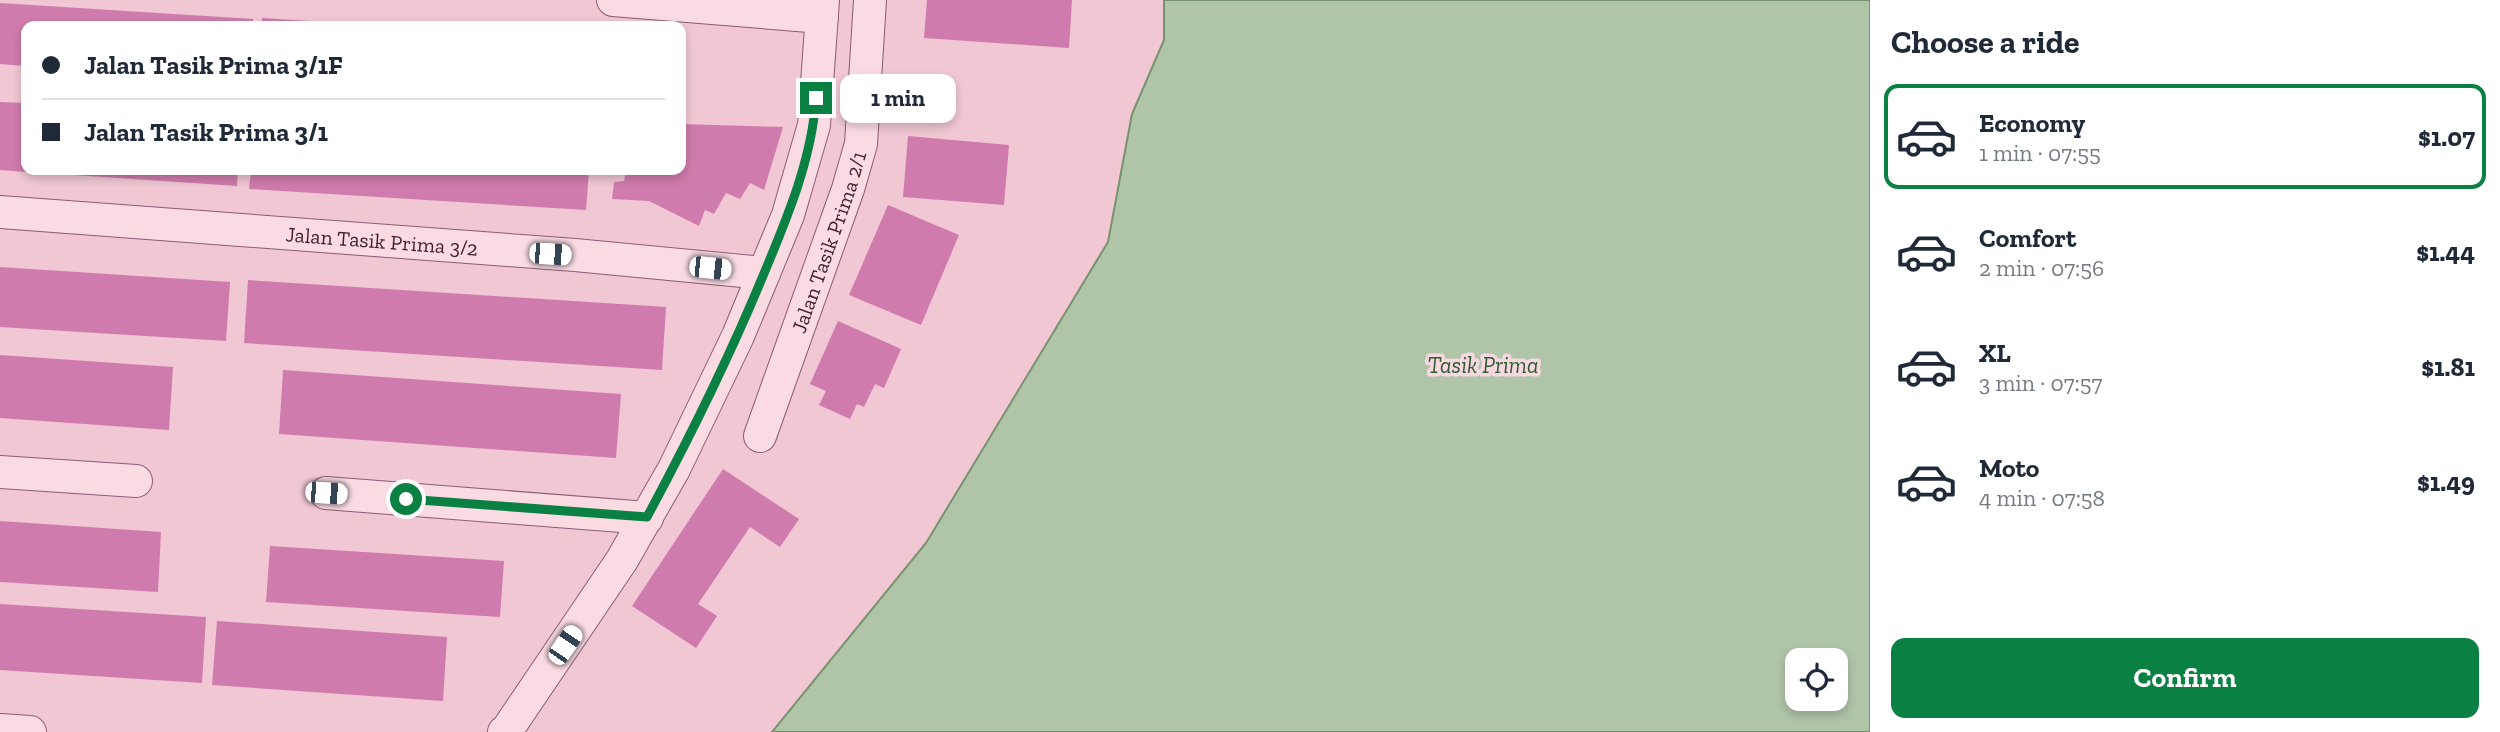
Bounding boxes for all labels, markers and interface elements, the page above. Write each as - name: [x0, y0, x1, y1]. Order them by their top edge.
- text: Choose a ride: [1891, 23, 2079, 61]
- text: Jalan Tasik Prima 3/1F: [84, 49, 343, 81]
- callout: 1 min: [840, 74, 956, 122]
- route end: [800, 82, 832, 114]
- text: 1 min: [871, 84, 925, 112]
- icon: car: [1895, 105, 1958, 168]
- text: Economy: [1979, 107, 2085, 139]
- text: Jalan Tasik Prima 3/1: [84, 116, 328, 148]
- text: $1.07: [2418, 121, 2475, 153]
- text: 1 min · 07:55: [1979, 139, 2101, 167]
- street label: Jalan Tasik Prima 2/1: [785, 148, 871, 336]
- icon: car: [1895, 220, 1958, 283]
- street label: Jalan Tasik Prima 3/2: [285, 221, 479, 260]
- text: Comfort: [1979, 222, 2076, 254]
- text: $1.44: [2416, 236, 2475, 268]
- car: [529, 242, 572, 266]
- text: 2 min · 07:56: [1979, 254, 2104, 282]
- car: [689, 255, 732, 281]
- icon: car: [1895, 335, 1958, 398]
- text: XL: [1979, 337, 2011, 369]
- water label: Tasik Prima: [1427, 351, 1539, 379]
- text: $1.81: [2421, 351, 2475, 383]
- text: 3 min · 07:57: [1979, 369, 2102, 397]
- icon: car: [1895, 450, 1958, 513]
- text: Moto: [1979, 452, 2039, 484]
- text: $1.49: [2417, 466, 2475, 498]
- car: [305, 481, 348, 505]
- route start: [390, 483, 422, 515]
- text: 4 min · 07:58: [1979, 484, 2105, 512]
- car: [545, 622, 586, 668]
- button: Confirm: [1891, 638, 2479, 718]
- map controls: [1785, 648, 1848, 711]
- button: locate: [1785, 648, 1848, 711]

